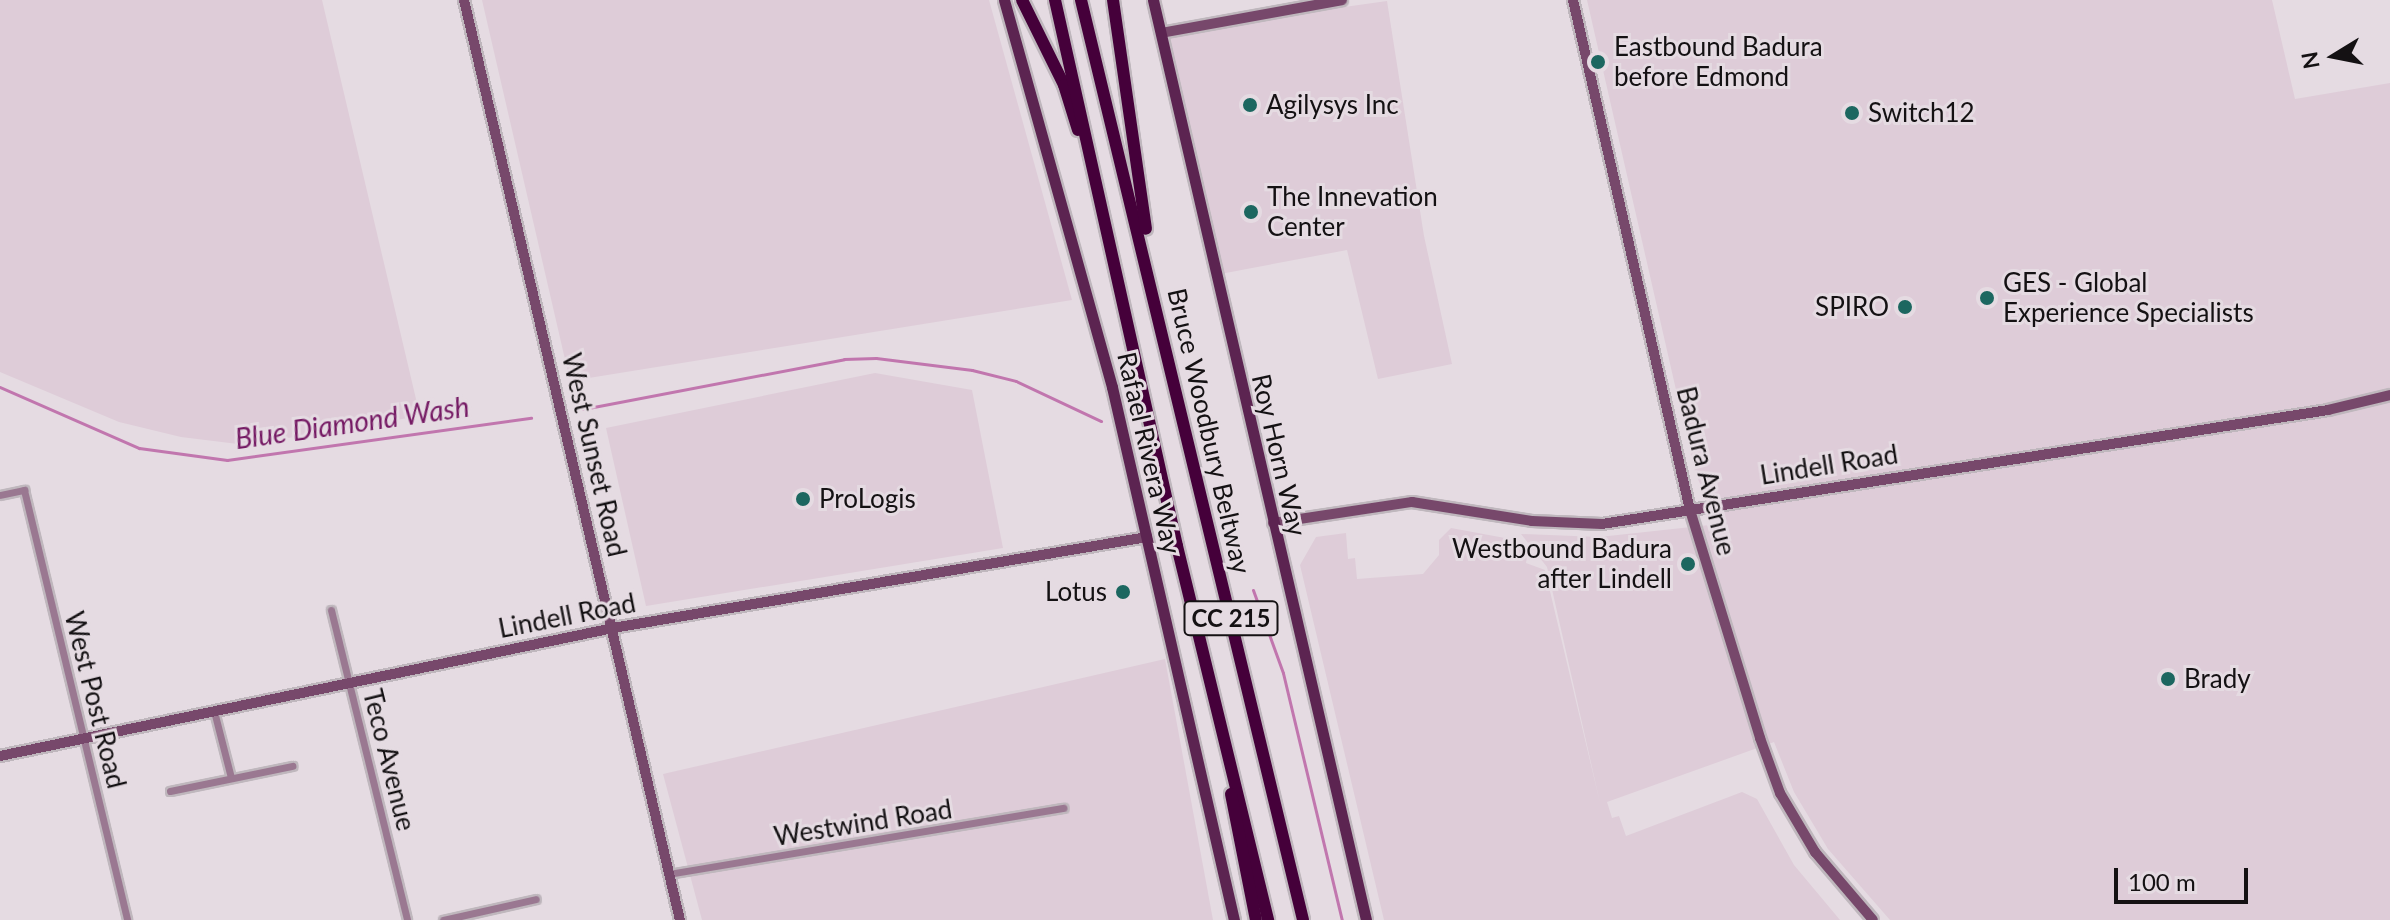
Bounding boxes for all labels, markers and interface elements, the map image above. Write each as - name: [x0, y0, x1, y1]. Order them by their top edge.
- north arrow: [2294, 16, 2374, 96]
- place label: Eastbound Badura before Edmond: [1614, 31, 1823, 92]
- text: N: [2295, 50, 2325, 71]
- marker: Eastbound Badura before Edmond: [1589, 53, 1607, 71]
- place label: Agilysys Inc: [1266, 89, 1399, 121]
- marker: Agilysys Inc: [1241, 96, 1259, 114]
- place label: Switch12: [1868, 97, 1975, 129]
- marker: Switch12: [1843, 104, 1861, 122]
- place label: The Innevation Center: [1267, 181, 1438, 242]
- marker: The Innevation Center: [1242, 203, 1260, 221]
- place label: GES - Global Experience Specialists: [2003, 267, 2254, 328]
- street label: Bruce Woodbury Beltway: [1161, 285, 1257, 577]
- marker: GES - Global Experience Specialists: [1978, 289, 1996, 307]
- place label: SPIRO: [1815, 291, 1889, 323]
- marker: SPIRO: [1896, 298, 1914, 316]
- street label: Rafael Rivera Way: [1111, 349, 1187, 557]
- street label: West Sunset Road: [555, 350, 633, 560]
- street label: Roy Horn Way: [1245, 371, 1313, 539]
- street label: Badura Avenue: [1670, 383, 1742, 559]
- water label: Blue Diamond Wash: [233, 389, 471, 455]
- street label: Lindell Road: [1758, 439, 1900, 491]
- place label: ProLogis: [819, 483, 916, 515]
- marker: ProLogis: [794, 490, 812, 508]
- place label: Westbound Badura after Lindell: [1452, 533, 1672, 594]
- marker: Westbound Badura after Lindell: [1679, 555, 1697, 573]
- place label: Lotus: [1045, 576, 1107, 608]
- marker: Lotus: [1114, 583, 1132, 601]
- street label: Lindell Road: [496, 587, 638, 645]
- road number: CC 215: [1183, 598, 1279, 638]
- street label: West Post Road: [58, 608, 132, 792]
- place label: Brady: [2184, 663, 2251, 695]
- marker: Brady: [2159, 670, 2177, 688]
- street label: Teco Avenue: [356, 686, 422, 834]
- street label: Westwind Road: [772, 794, 954, 852]
- scale bar: [2118, 852, 2252, 902]
- text: 100 m: [2128, 867, 2196, 896]

